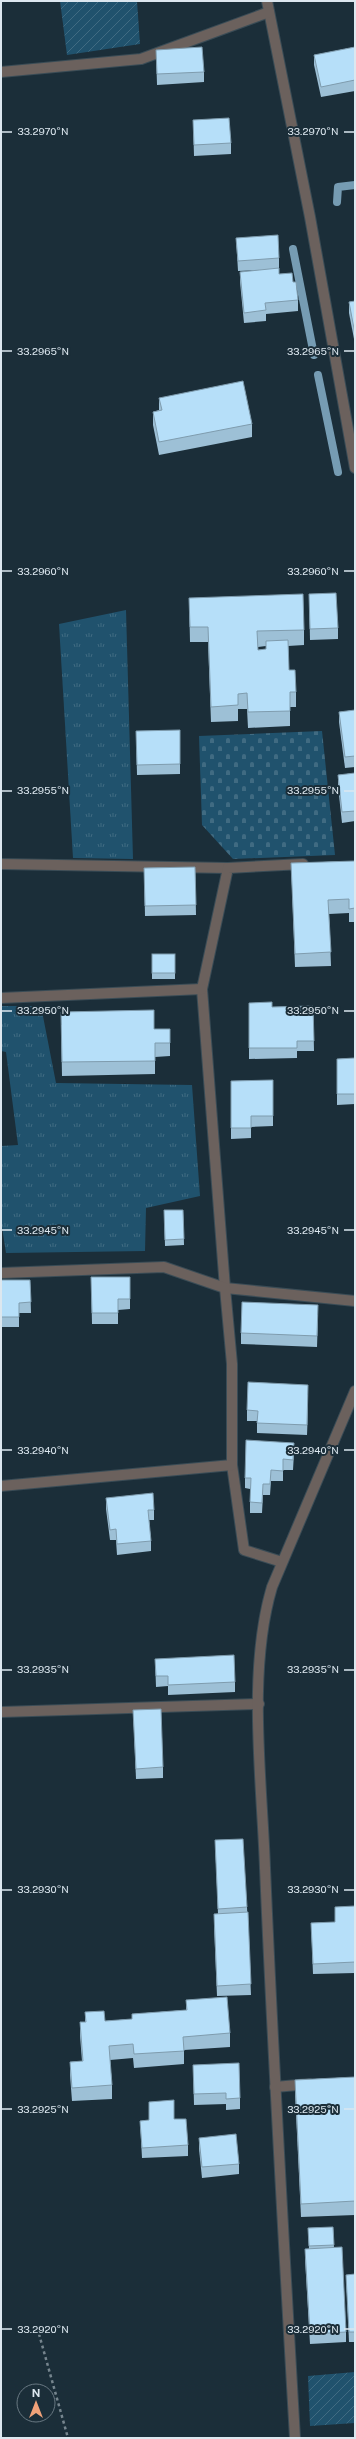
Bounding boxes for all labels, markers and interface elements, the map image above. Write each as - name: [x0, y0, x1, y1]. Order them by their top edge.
- text: 33.2970°N: [17, 125, 69, 137]
- text: 33.2970°N: [287, 125, 339, 137]
- text: 33.2965°N: [17, 345, 69, 357]
- text: 33.2965°N: [287, 345, 339, 357]
- text: 33.2960°N: [17, 565, 69, 577]
- text: 33.2960°N: [287, 565, 339, 577]
- text: 33.2955°N: [17, 784, 69, 796]
- text: 33.2955°N: [287, 784, 339, 796]
- text: 33.2950°N: [17, 1004, 69, 1016]
- text: 33.2950°N: [287, 1004, 339, 1016]
- text: 33.2945°N: [17, 1224, 69, 1236]
- text: 33.2945°N: [287, 1224, 339, 1236]
- text: 33.2940°N: [17, 1444, 69, 1456]
- text: 33.2940°N: [287, 1444, 339, 1456]
- text: 33.2935°N: [17, 1663, 69, 1675]
- text: 33.2935°N: [287, 1663, 339, 1675]
- text: 33.2930°N: [17, 1883, 69, 1895]
- text: 33.2930°N: [287, 1883, 339, 1895]
- text: 33.2925°N: [17, 2103, 69, 2115]
- text: 33.2925°N: [287, 2103, 339, 2115]
- text: 33.2920°N: [17, 2323, 69, 2335]
- text: 33.2920°N: [287, 2323, 339, 2335]
- north arrow: [16, 2383, 56, 2423]
- text: N: [32, 2387, 40, 2399]

